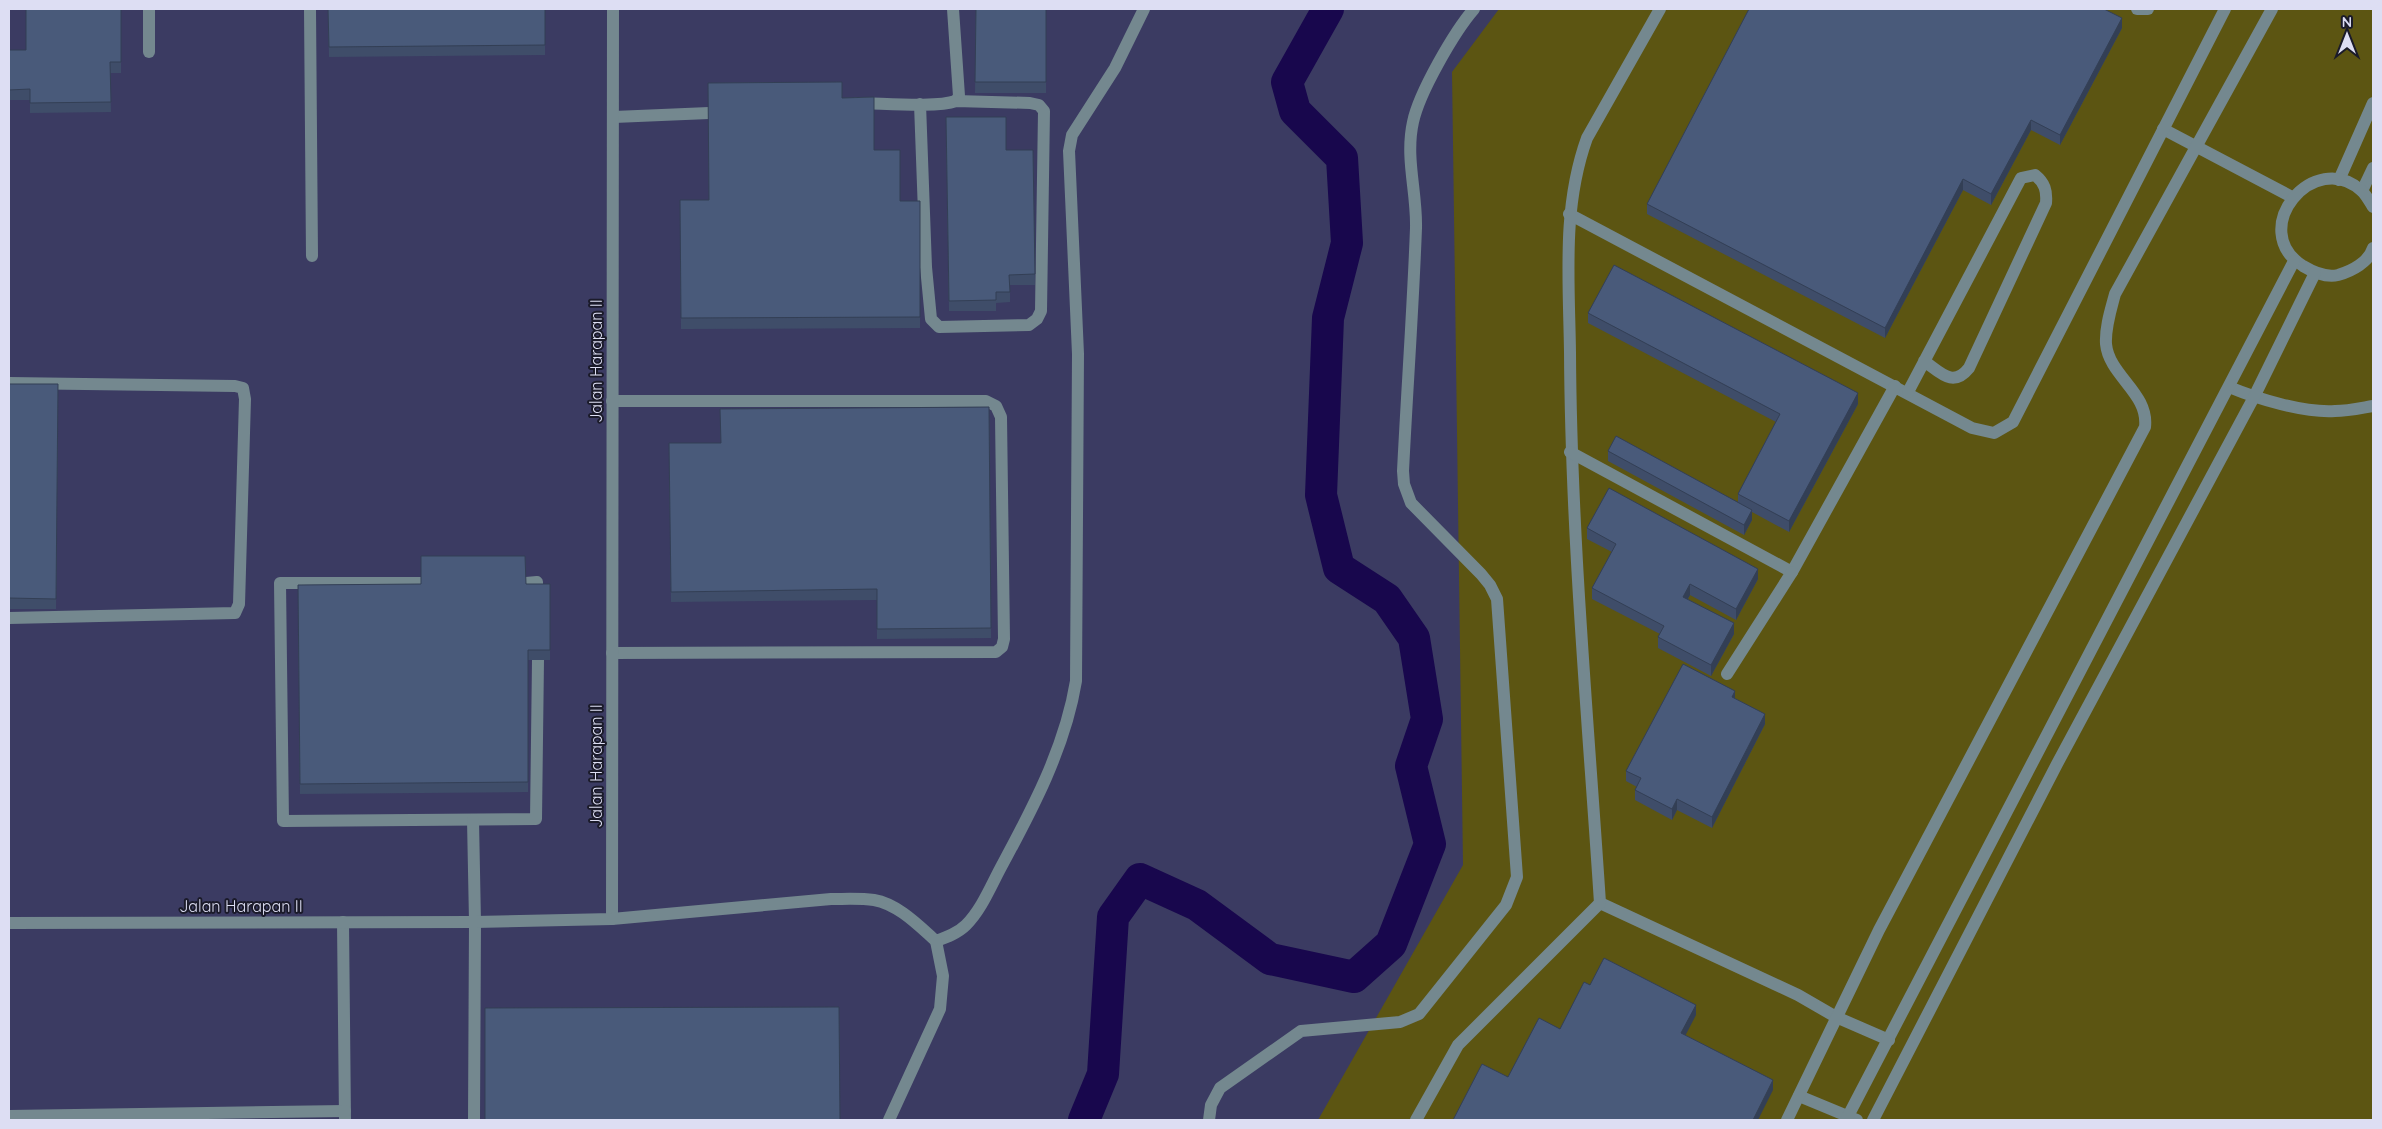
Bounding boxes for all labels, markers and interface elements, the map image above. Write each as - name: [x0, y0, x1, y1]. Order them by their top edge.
- north arrow: [2322, 10, 2372, 60]
- text: N: [2342, 13, 2352, 31]
- street label: Jalan Harapan II: [586, 299, 606, 423]
- street label: Jalan Harapan II: [586, 704, 606, 828]
- street label: Jalan Harapan II: [179, 896, 303, 916]

